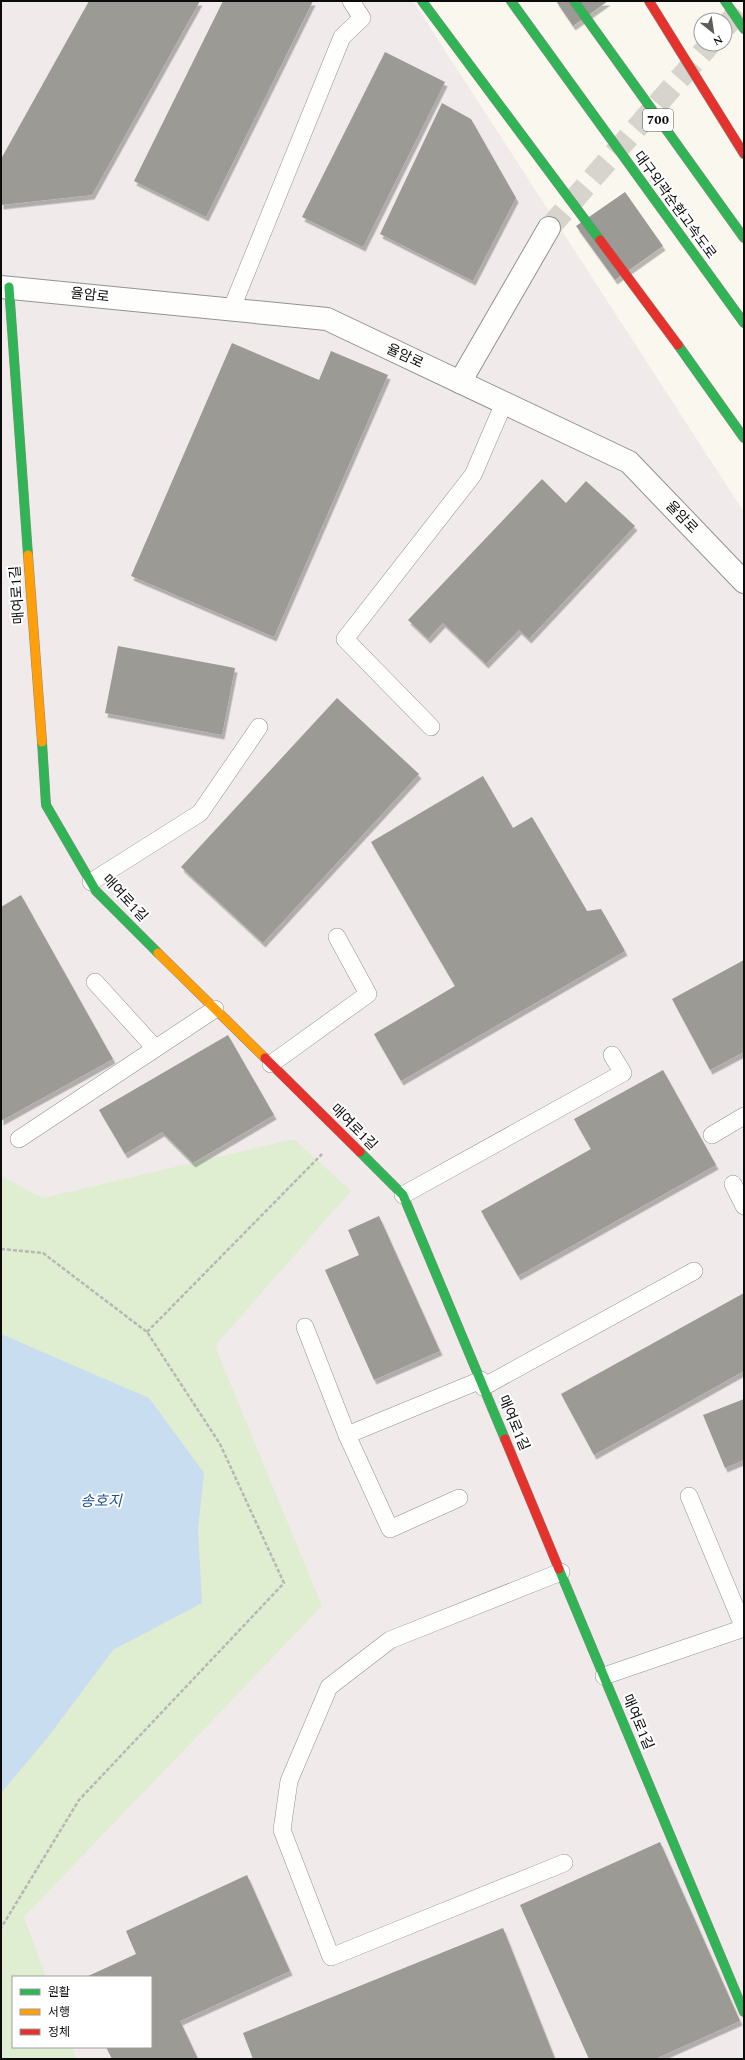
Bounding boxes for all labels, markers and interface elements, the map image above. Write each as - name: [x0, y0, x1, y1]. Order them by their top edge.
- north arrow: [693, 12, 733, 52]
- text: N: [710, 31, 726, 50]
- road number: 700: [643, 109, 673, 131]
- street label: 대구외곽순환고속도로: [629, 147, 721, 263]
- street label: 율암로: [70, 283, 110, 307]
- street label: 율암로: [383, 338, 427, 374]
- street label: 율암로: [661, 496, 703, 538]
- street label: 매여로1길: [4, 565, 30, 625]
- street label: 매여로1길: [97, 869, 153, 927]
- street label: 매여로1길: [326, 1099, 382, 1155]
- street label: 매여로1길: [493, 1392, 535, 1454]
- water label: 송호지: [80, 1490, 123, 1513]
- street label: 매여로1길: [617, 1691, 659, 1753]
- legend: [12, 1976, 152, 2048]
- text: 원활: [48, 1983, 70, 2002]
- text: 서행: [48, 2003, 70, 2022]
- text: 정체: [48, 2023, 70, 2042]

